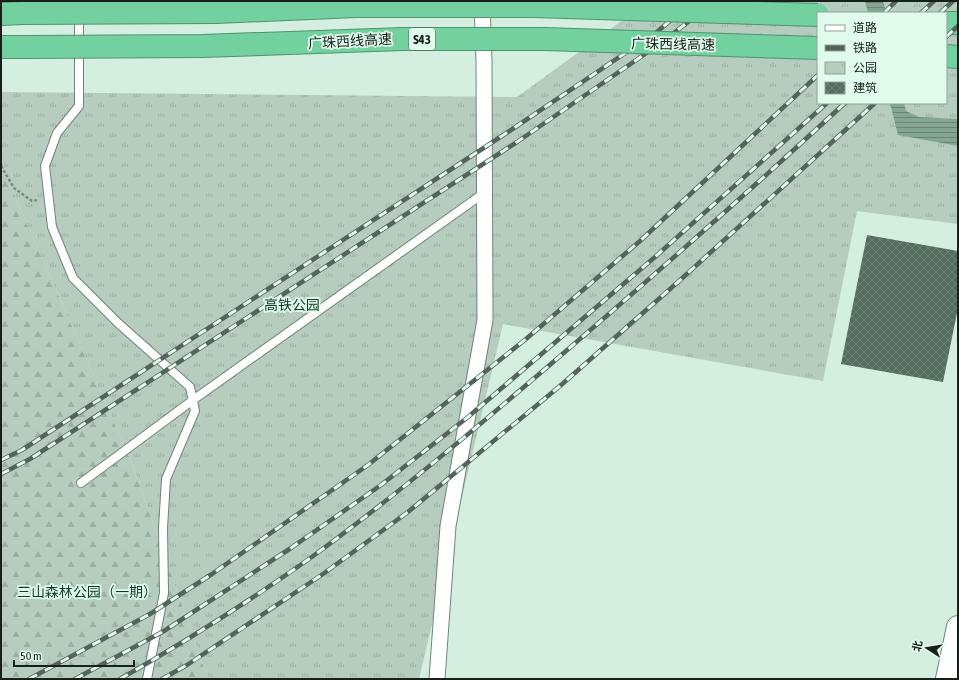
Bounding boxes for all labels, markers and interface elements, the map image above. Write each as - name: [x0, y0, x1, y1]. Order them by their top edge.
- legend: [817, 12, 947, 104]
- text: 道路: [853, 21, 877, 35]
- road number: S43: [409, 28, 435, 50]
- street label: 广珠西线高速: [308, 31, 392, 51]
- street label: 广珠西线高速: [631, 35, 715, 53]
- text: 铁路: [853, 41, 877, 55]
- text: 公园: [853, 61, 877, 75]
- text: 建筑: [853, 81, 877, 95]
- park label: 高铁公园: [264, 297, 320, 313]
- park label: 三山森林公园（一期）: [17, 584, 157, 600]
- north arrow: [907, 628, 947, 668]
- text: 北: [910, 639, 924, 653]
- scale bar: [14, 642, 134, 668]
- text: 50 m: [20, 649, 42, 663]

